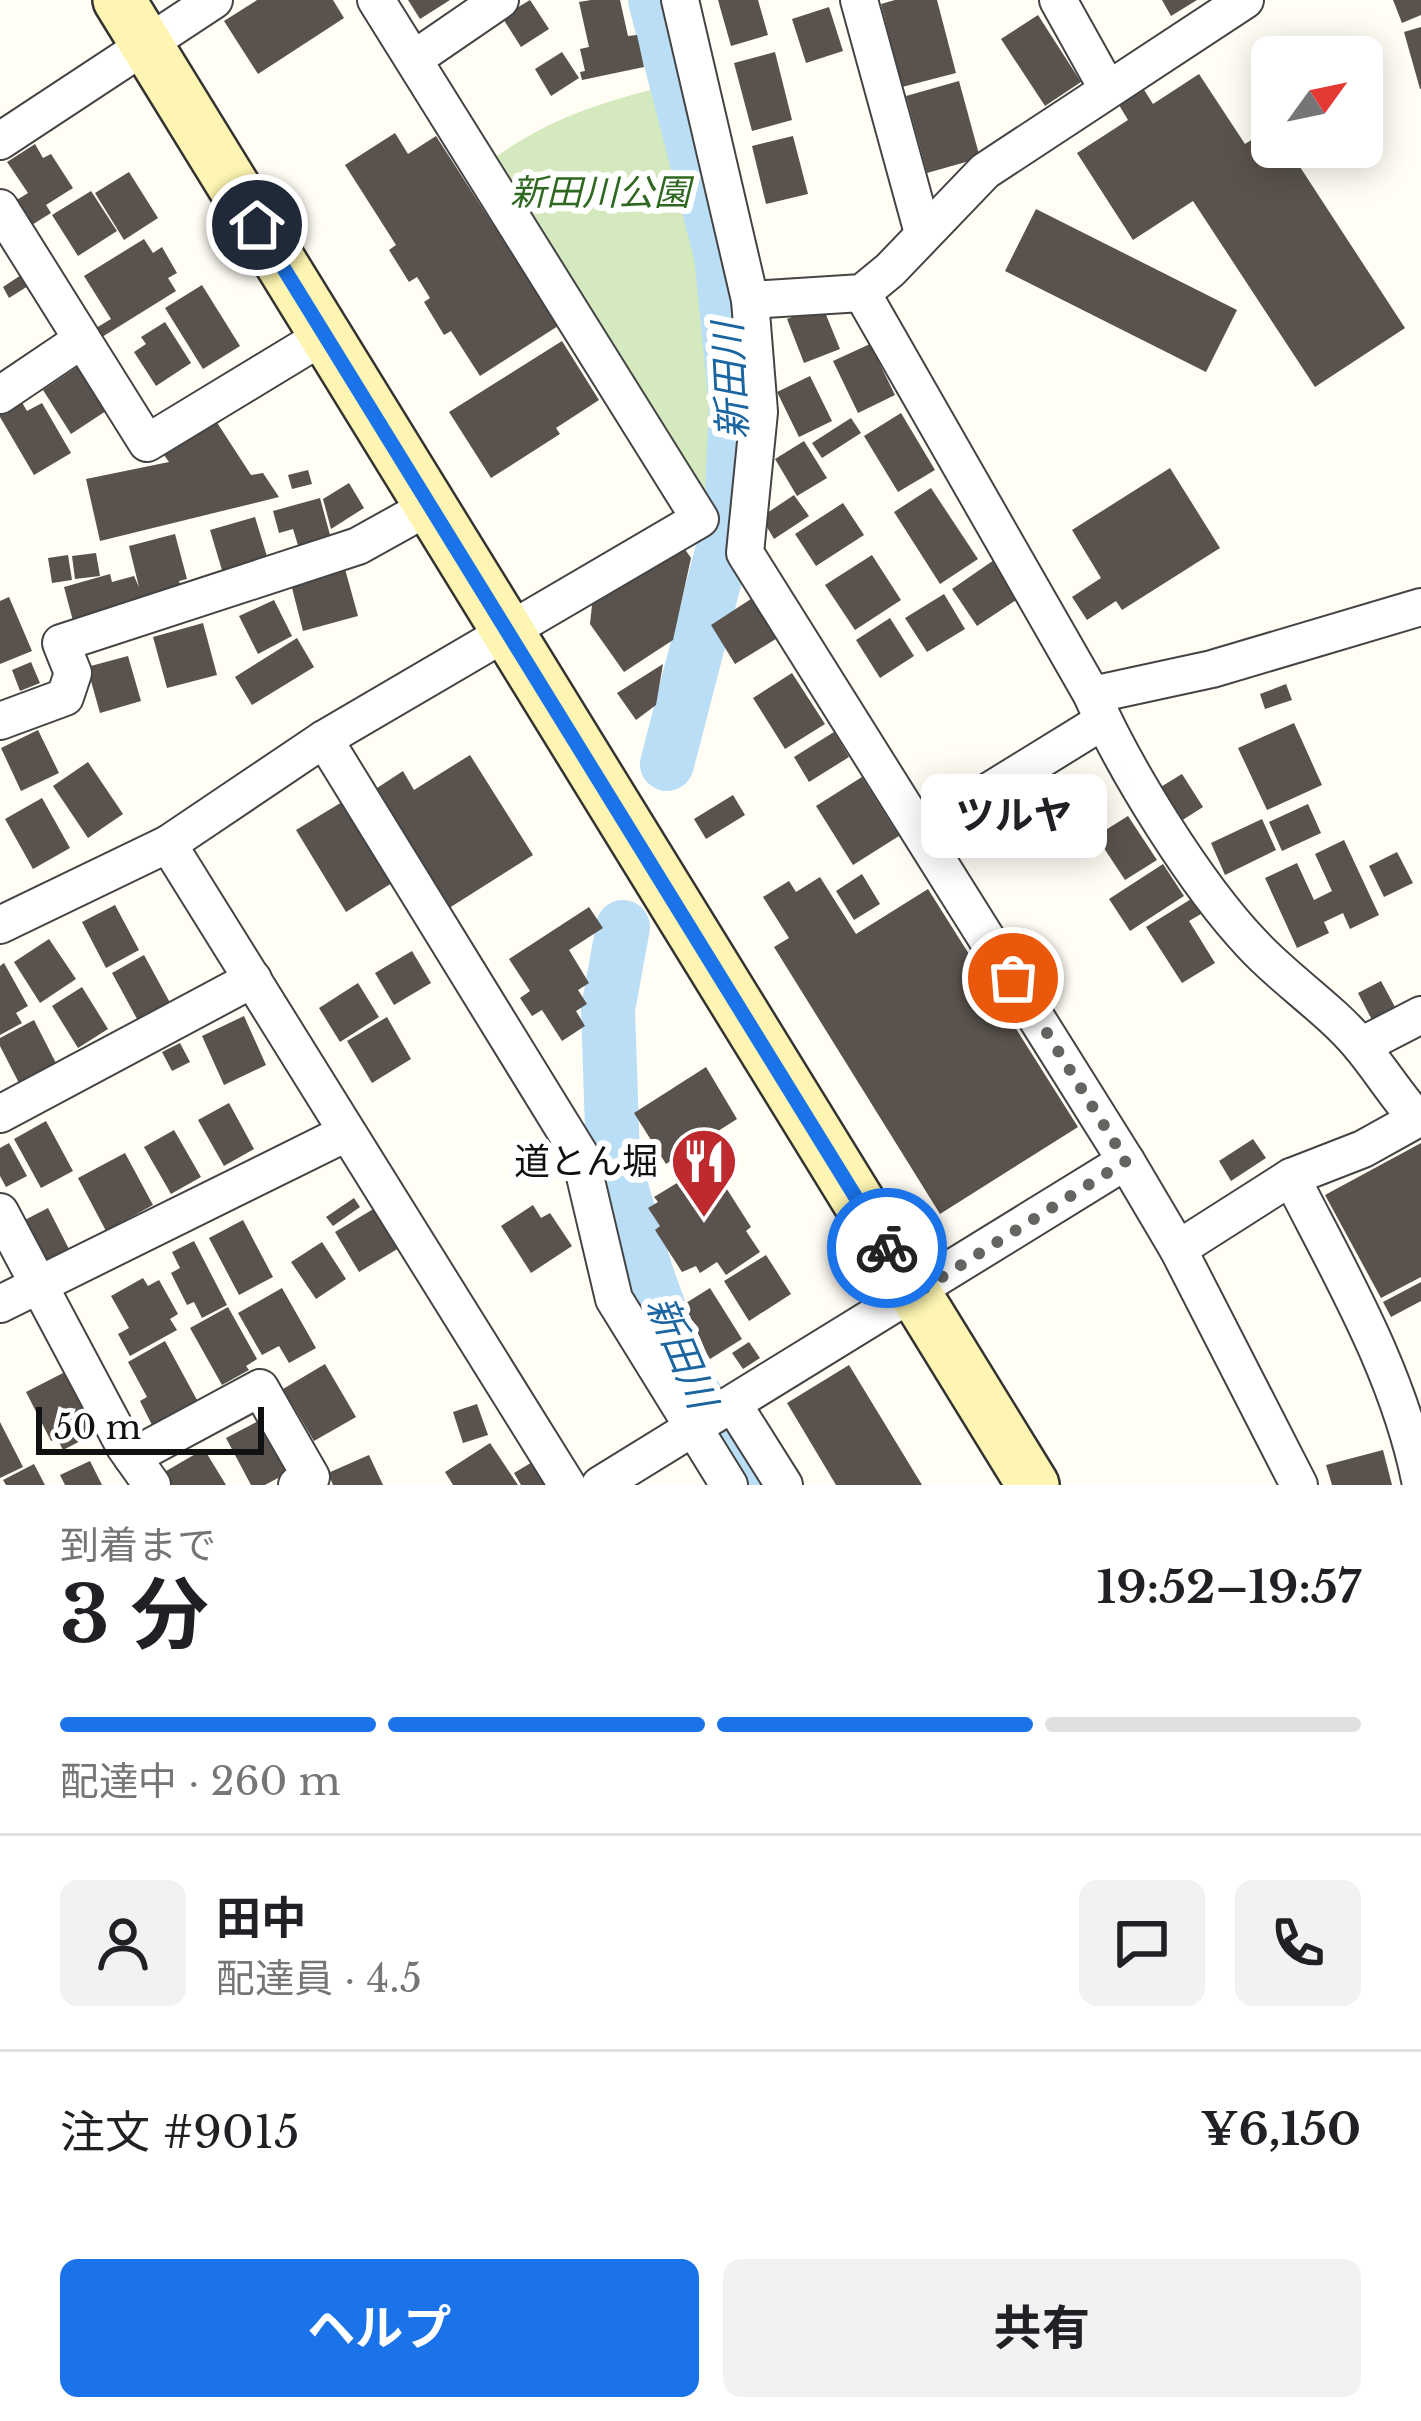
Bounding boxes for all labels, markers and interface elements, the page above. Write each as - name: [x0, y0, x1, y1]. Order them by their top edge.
- north arrow: [1251, 36, 1383, 168]
- map controls: [1251, 36, 1383, 168]
- park label: 新田川公園: [510, 170, 695, 215]
- pin: [206, 174, 308, 276]
- icon: home: [224, 192, 290, 258]
- water label: 新田川: [703, 317, 758, 441]
- callout: ツルヤ: [920, 774, 1106, 858]
- text: ツルヤ: [955, 791, 1073, 840]
- pin: [962, 927, 1064, 1029]
- icon: bag: [980, 945, 1046, 1011]
- restaurant icon: 道とん堀: [669, 1126, 739, 1220]
- place label: 道とん堀: [514, 1139, 658, 1184]
- courier: [827, 1188, 947, 1308]
- icon: bike: [854, 1215, 920, 1281]
- water label: 新田川: [636, 1289, 729, 1419]
- scale bar: [36, 1401, 264, 1454]
- text: 50 m: [54, 1407, 141, 1448]
- text: 到着まで: [60, 1521, 216, 1570]
- text: 19:52–19:57: [1097, 1559, 1361, 1615]
- text: 3 分: [60, 1566, 208, 1663]
- text: 配達中 · 260 m: [60, 1757, 341, 1806]
- button: person: [60, 1880, 186, 2006]
- button: chat: [1079, 1880, 1205, 2006]
- button: phone: [1235, 1880, 1361, 2006]
- text: 田中: [216, 1890, 306, 1946]
- text: 配達員 · 4.5: [216, 1954, 422, 2003]
- text: ¥6,150: [1200, 2101, 1361, 2157]
- text: 注文 #9015: [60, 2104, 300, 2160]
- button: ヘルプ: [60, 2259, 699, 2397]
- button: 共有: [723, 2259, 1361, 2397]

